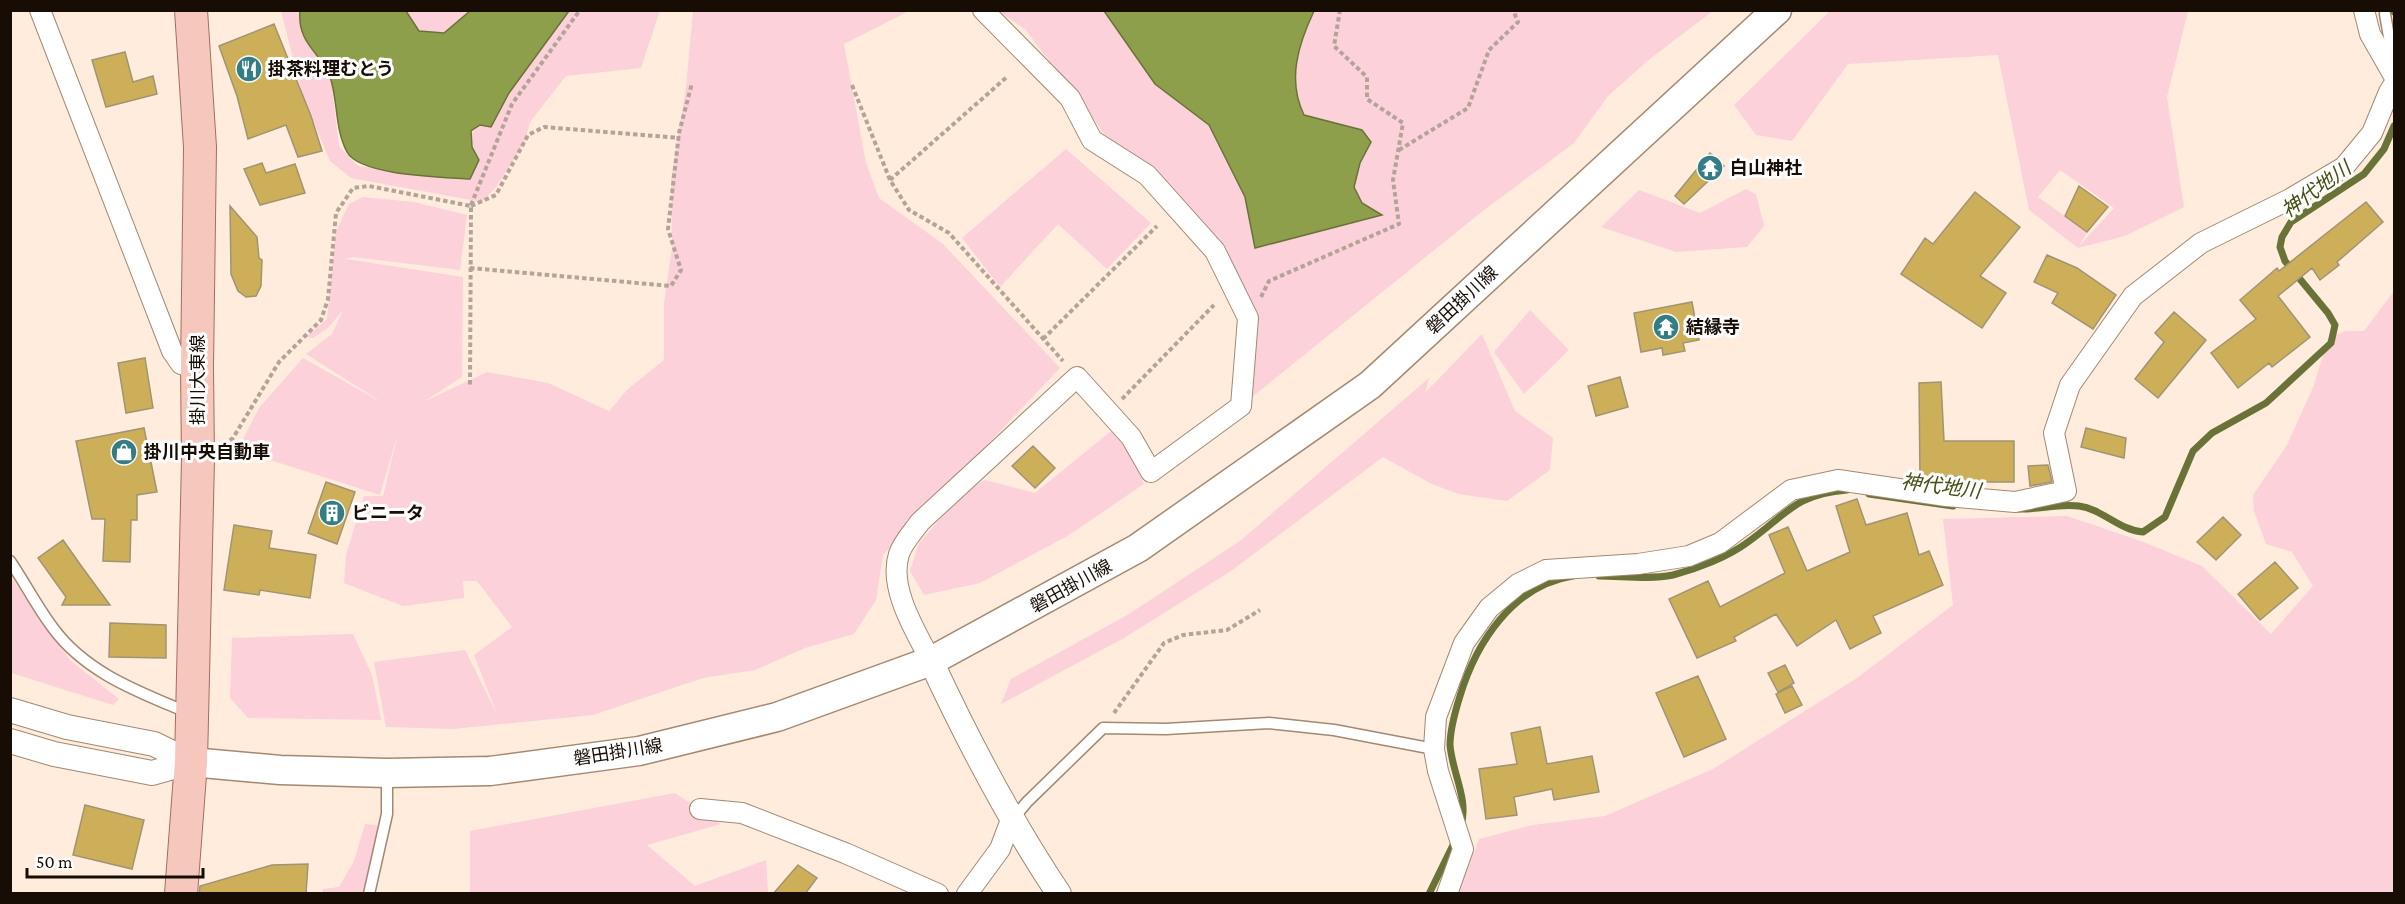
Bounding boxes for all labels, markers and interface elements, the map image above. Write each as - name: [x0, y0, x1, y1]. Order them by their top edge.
- restaurant icon: 掛茶料理むとう: [234, 54, 264, 84]
- place label: 掛茶料理むとう: [268, 59, 394, 79]
- temple icon: 白山神社: [1695, 153, 1725, 183]
- water label: 神代地川: [2277, 155, 2356, 221]
- place label: 白山神社: [1730, 158, 1802, 178]
- street label: 磐田掛川線: [1422, 262, 1502, 338]
- temple icon: 結縁寺: [1651, 312, 1681, 342]
- place label: 結縁寺: [1686, 317, 1740, 337]
- street label: 掛川大東線: [188, 335, 208, 425]
- shop icon: 掛川中央自動車: [109, 437, 139, 467]
- place label: 掛川中央自動車: [144, 442, 270, 462]
- water label: 神代地川: [1900, 470, 1984, 502]
- building icon: ビニータ: [317, 498, 347, 528]
- place label: ビニータ: [352, 503, 424, 523]
- street label: 磐田掛川線: [1027, 555, 1115, 617]
- street label: 磐田掛川線: [572, 735, 664, 769]
- scale bar: [27, 841, 202, 879]
- text: 50 m: [36, 852, 73, 872]

